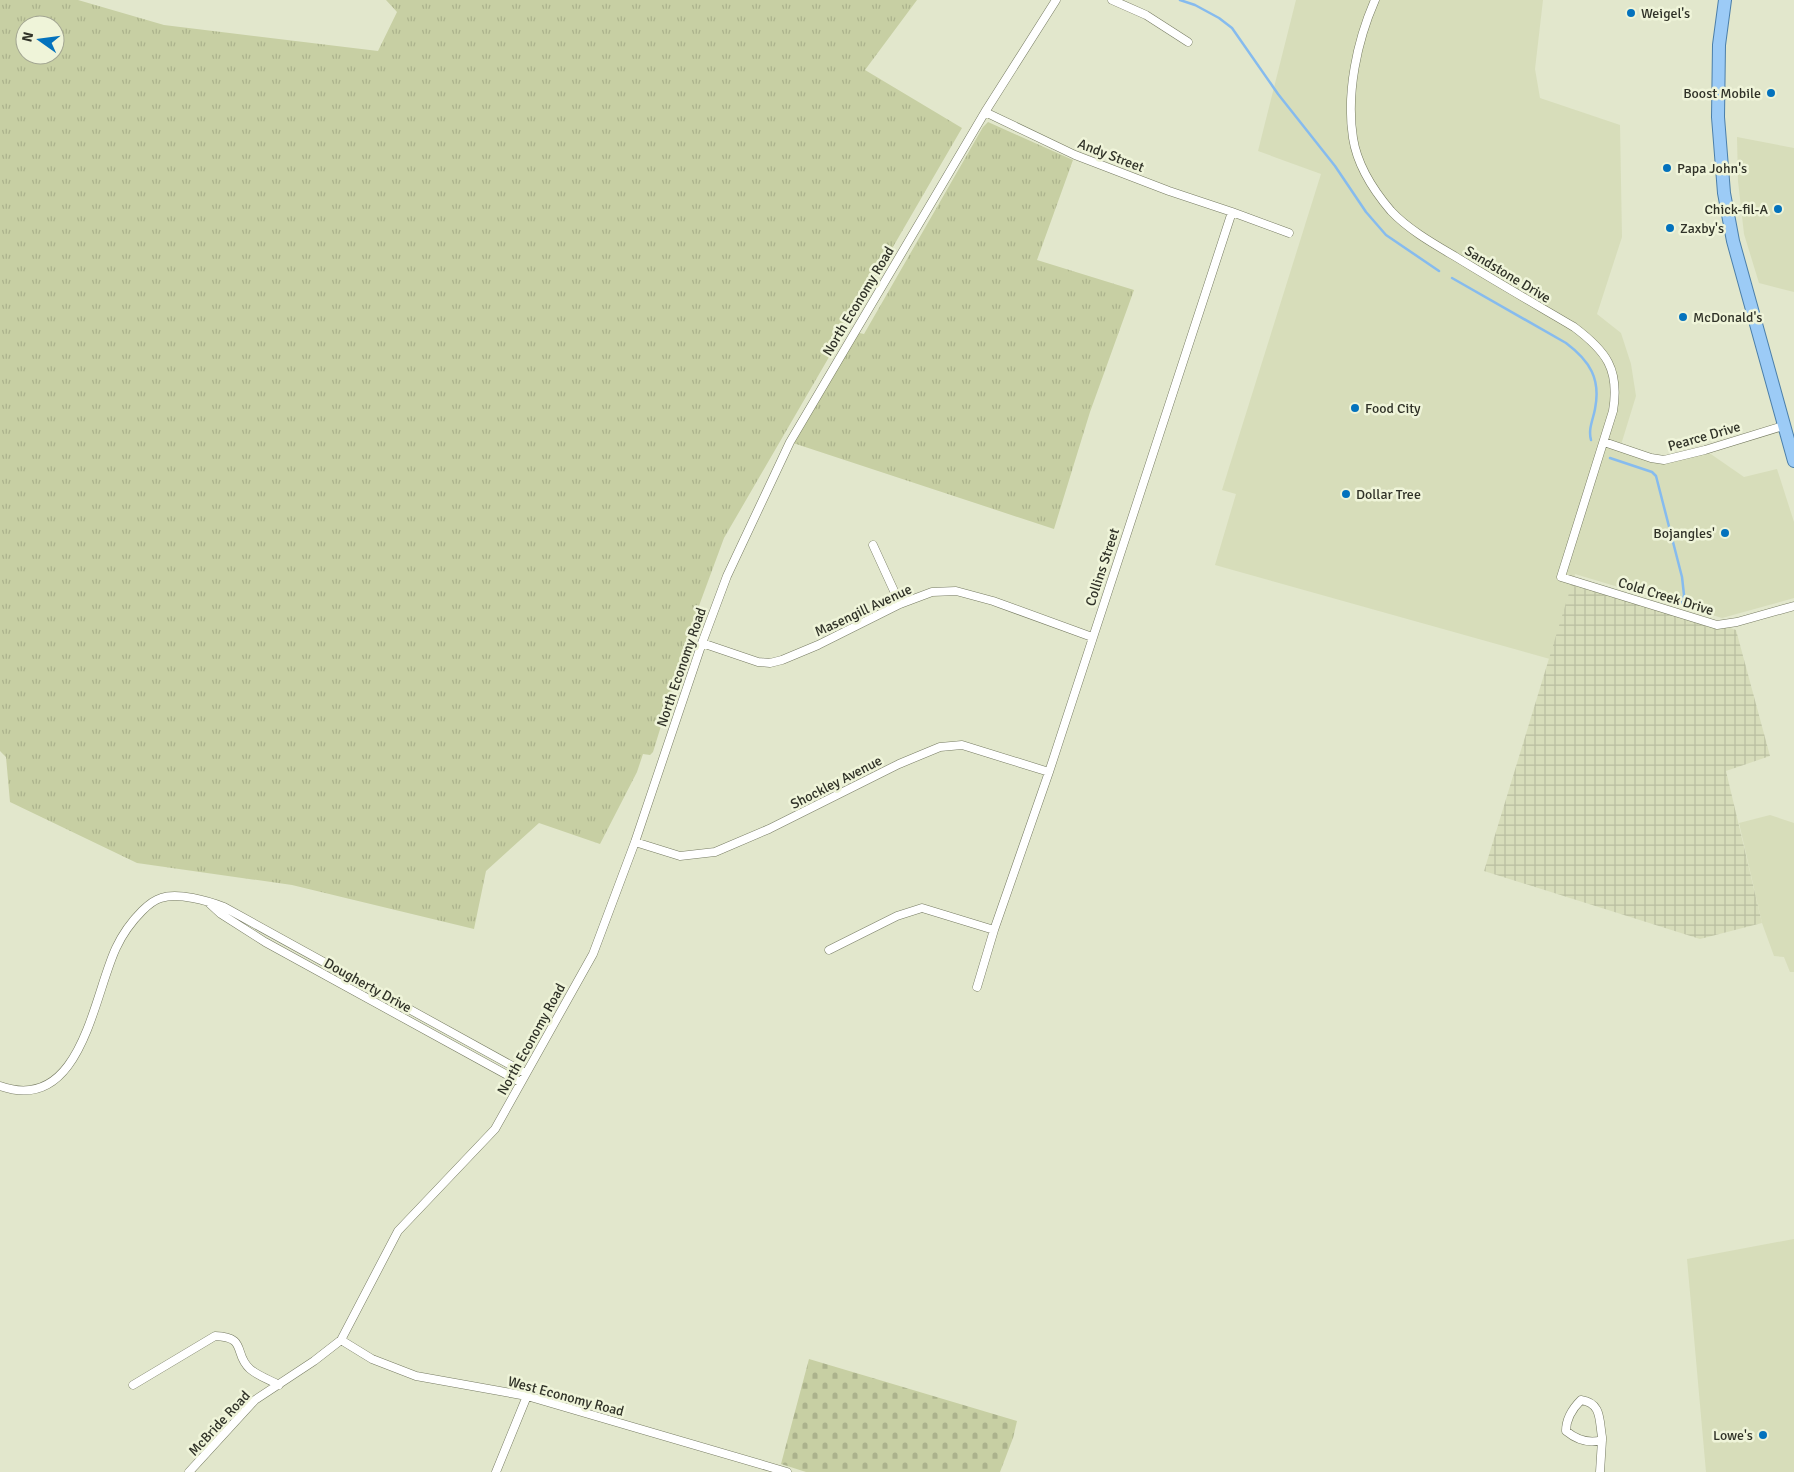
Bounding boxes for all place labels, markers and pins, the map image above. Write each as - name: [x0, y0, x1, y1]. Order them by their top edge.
- place label: Weigel's: [1641, 5, 1690, 22]
- marker: Weigel's: [1625, 7, 1637, 19]
- place label: Boost Mobile: [1683, 85, 1761, 102]
- marker: Boost Mobile: [1765, 87, 1777, 99]
- place label: Papa John's: [1677, 160, 1747, 177]
- marker: Papa John's: [1661, 162, 1673, 174]
- place label: Chick-fil-A: [1704, 201, 1768, 218]
- marker: Chick-fil-A: [1772, 203, 1784, 215]
- place label: Zaxby's: [1680, 220, 1724, 237]
- marker: Zaxby's: [1664, 222, 1676, 234]
- place label: McDonald's: [1693, 309, 1762, 326]
- marker: McDonald's: [1677, 311, 1689, 323]
- place label: Food City: [1365, 400, 1421, 417]
- marker: Food City: [1349, 402, 1361, 414]
- place label: Dollar Tree: [1356, 486, 1421, 503]
- marker: Dollar Tree: [1340, 488, 1352, 500]
- place label: Bojangles': [1653, 525, 1715, 542]
- marker: Bojangles': [1719, 527, 1731, 539]
- place label: Lowe's: [1713, 1427, 1753, 1444]
- marker: Lowe's: [1757, 1429, 1769, 1441]

